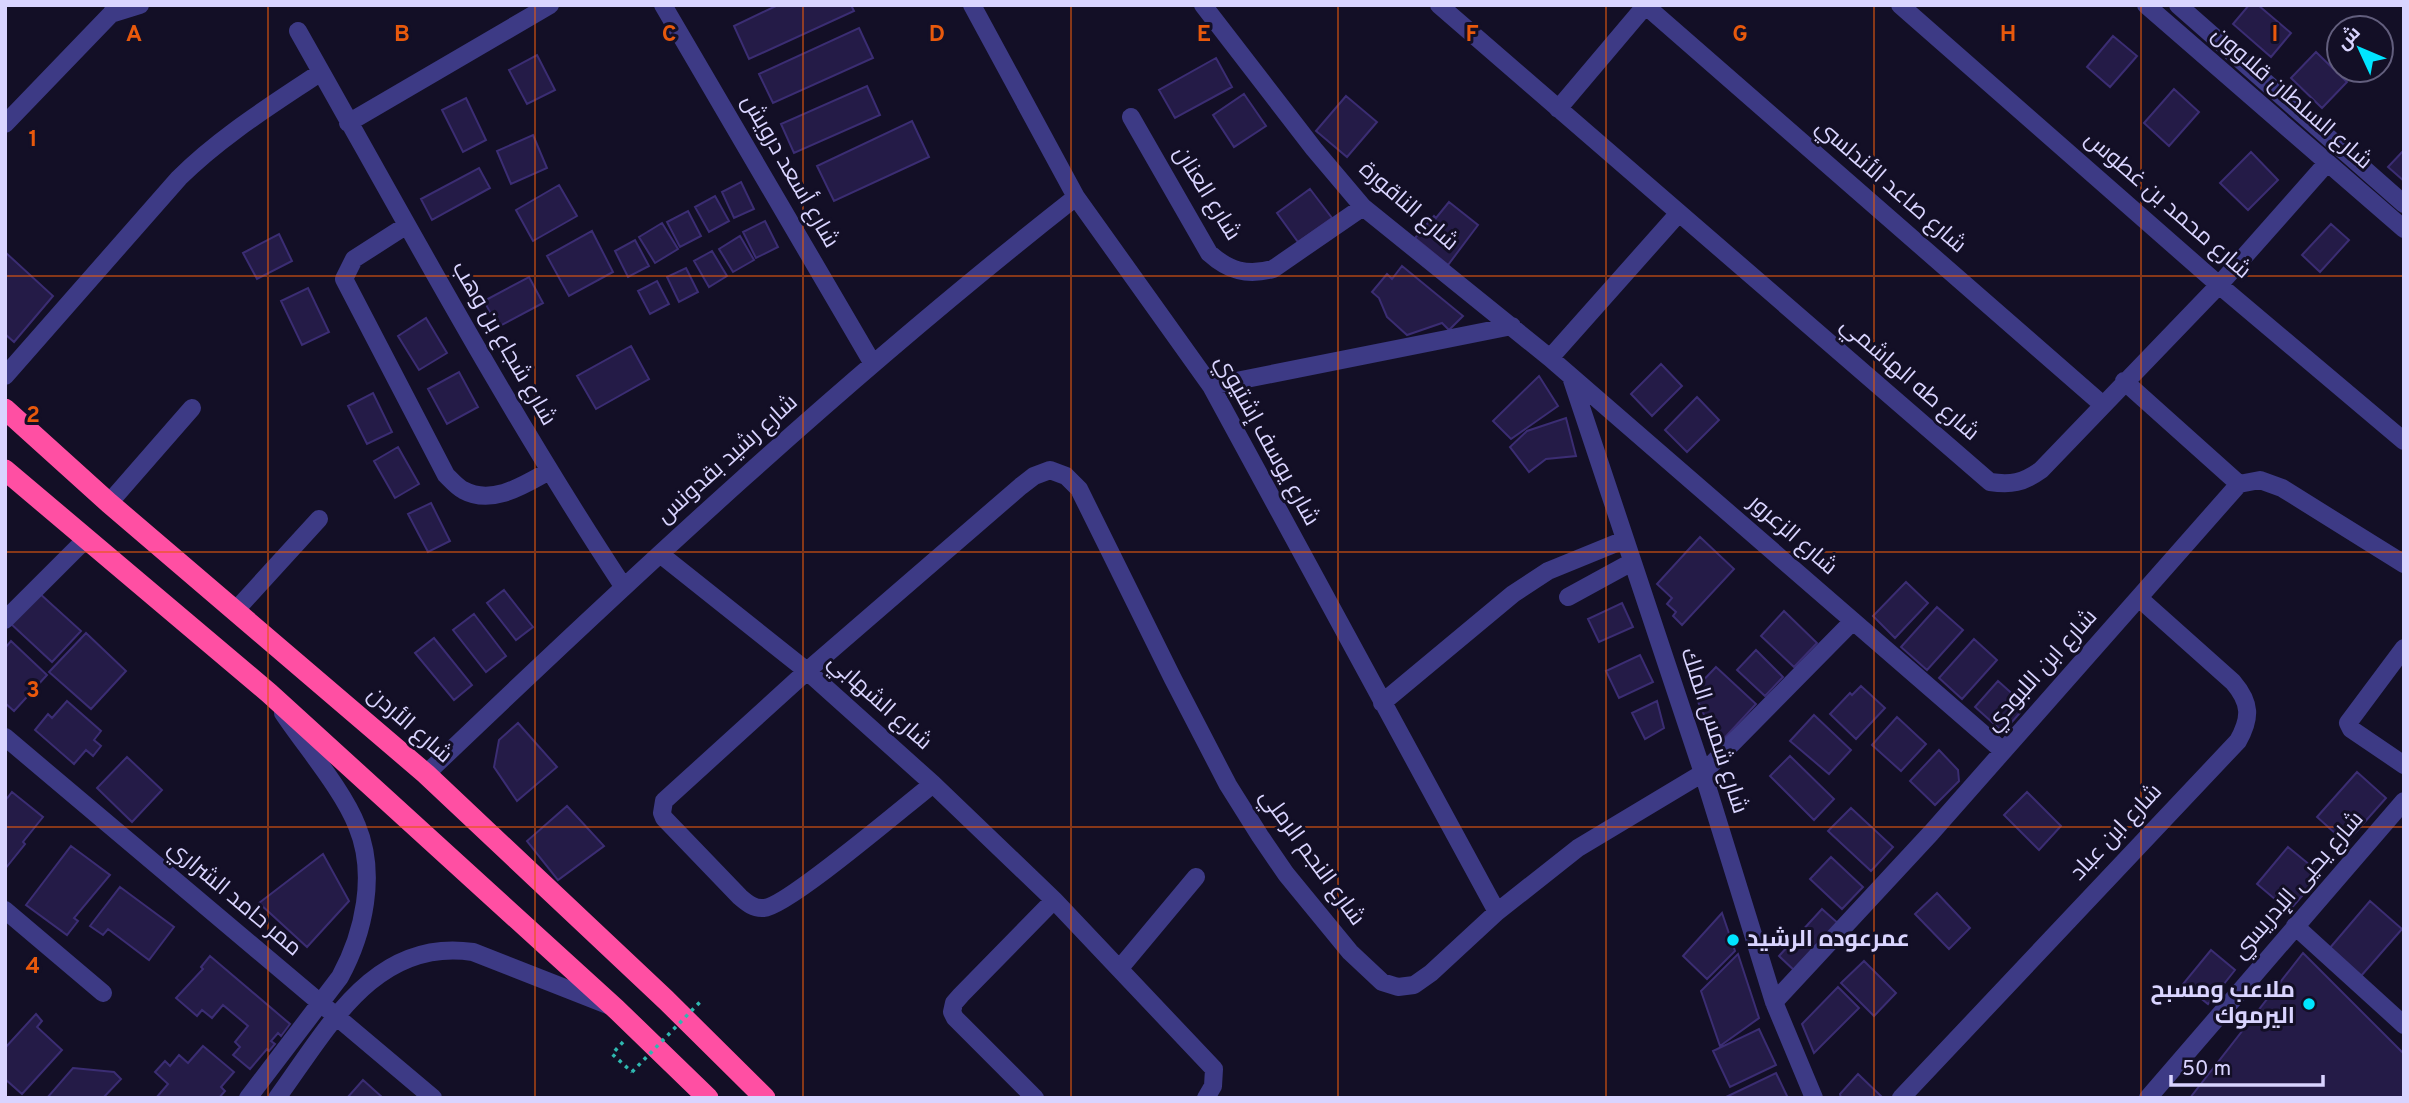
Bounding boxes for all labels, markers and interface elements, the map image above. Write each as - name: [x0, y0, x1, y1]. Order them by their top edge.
- north arrow: [2325, 14, 2395, 84]
- text: A: [126, 21, 142, 50]
- text: B: [394, 21, 410, 50]
- text: C: [662, 21, 676, 50]
- text: D: [929, 21, 945, 50]
- text: E: [1197, 21, 1211, 50]
- text: F: [1465, 21, 1479, 50]
- text: G: [1732, 21, 1748, 50]
- text: H: [2000, 21, 2016, 50]
- text: I: [2272, 21, 2278, 50]
- street label: شارع السلطان قلاوون: [2205, 22, 2377, 176]
- street label: شارع أسعد درويش: [733, 89, 847, 254]
- street label: شارع صاعد الأندلسي: [1809, 114, 1971, 260]
- text: 1: [28, 126, 38, 155]
- street label: شارع محمد بن غطوس: [2078, 126, 2256, 286]
- street label: شارع العنان: [1166, 141, 1246, 247]
- street label: شارع الناقورة: [1352, 156, 1464, 258]
- street label: شارع شجاع بن وهب: [444, 257, 562, 431]
- street label: شارع طه الهاشمي: [1833, 312, 1985, 449]
- street label: شارع يوسف إشتيوي: [1206, 351, 1325, 532]
- street label: شارع رشيد بقدونس: [651, 389, 805, 531]
- text: 2: [26, 402, 40, 431]
- street label: شارع الزعرور: [1740, 488, 1842, 583]
- street label: شارع ابن اللبودي: [1979, 604, 2105, 739]
- street label: شارع شمس الملك: [1673, 644, 1753, 818]
- street label: شارع الشهابي: [820, 649, 937, 758]
- text: 3: [26, 677, 40, 706]
- street label: شارع الأردن: [360, 681, 458, 771]
- street label: شارع ابن عباد: [2065, 778, 2169, 888]
- street label: شارع النجم الرملي: [1251, 784, 1370, 933]
- street label: شارع يحيى الإدريسي: [2227, 806, 2371, 966]
- street label: ممر حامد الشراري: [160, 834, 307, 964]
- place label: عمرعوده الرشيد: [1747, 926, 1910, 955]
- marker: عمرعوده الرشيد: [1725, 932, 1741, 948]
- text: 4: [26, 953, 40, 982]
- place label: ملاعب ومسبح اليرموك: [2150, 977, 2295, 1032]
- marker: ملاعب ومسبح اليرموك: [2301, 996, 2317, 1012]
- scale bar: [2171, 1044, 2323, 1088]
- text: 50 m: [2182, 1056, 2231, 1083]

